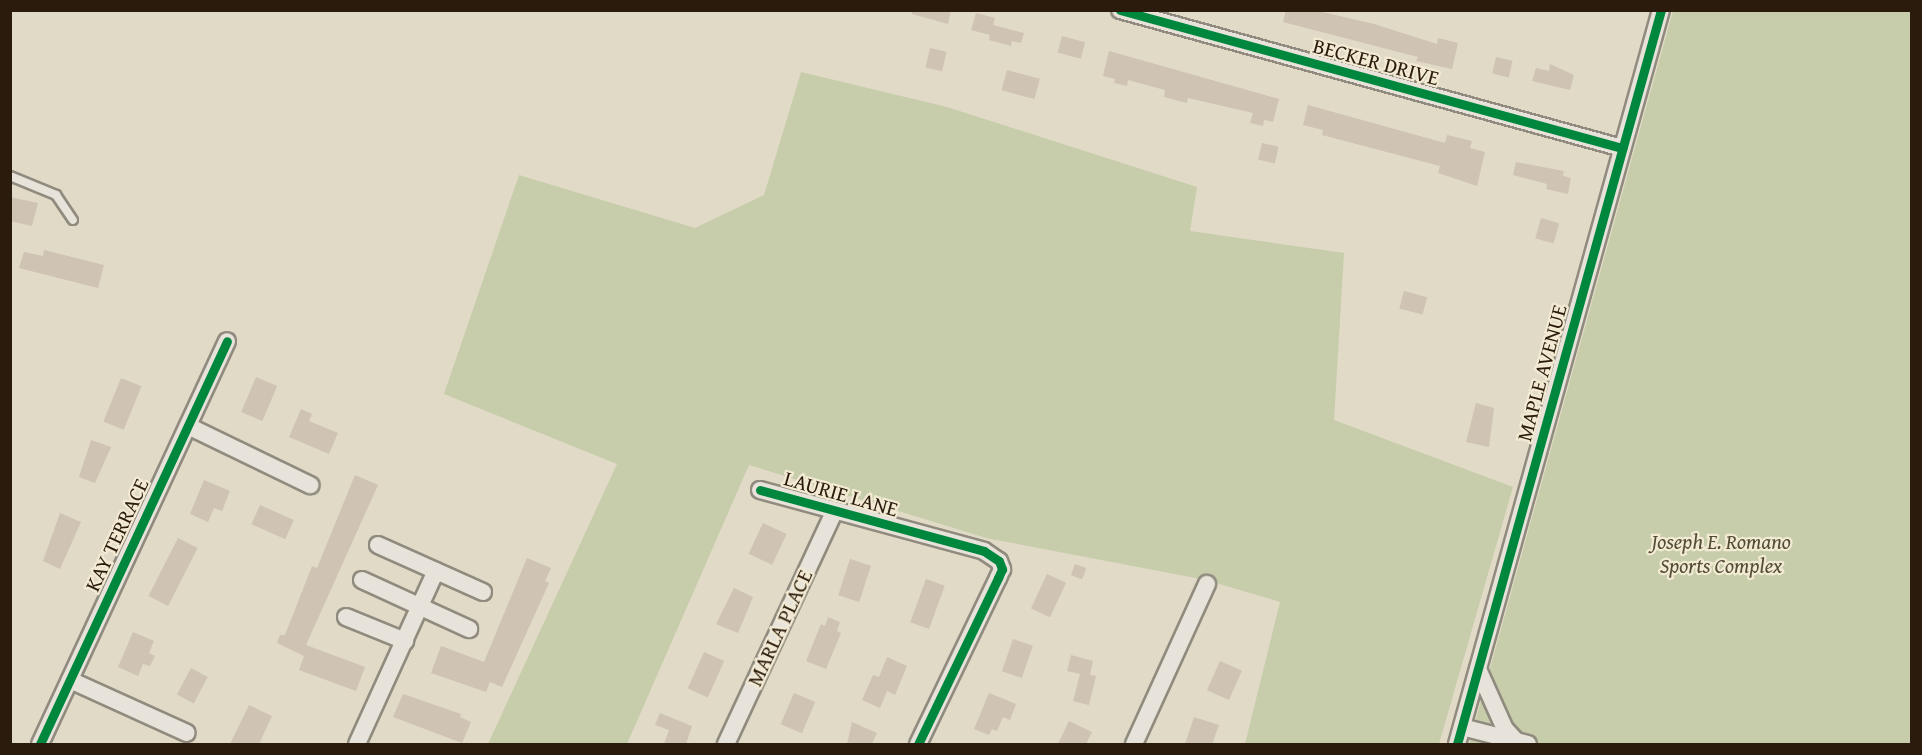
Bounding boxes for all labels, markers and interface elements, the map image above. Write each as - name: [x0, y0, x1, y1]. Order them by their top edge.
- street label: BECKER DRIVE: [1310, 33, 1442, 91]
- street label: MAPLE AVENUE: [1512, 302, 1572, 444]
- street label: LAURIE LANE: [781, 466, 901, 522]
- street label: KAY TERRACE: [80, 475, 154, 595]
- park label: Joseph E. Romano Sports Complex: [1651, 529, 1791, 579]
- street label: MARLA PLACE: [742, 566, 818, 690]

